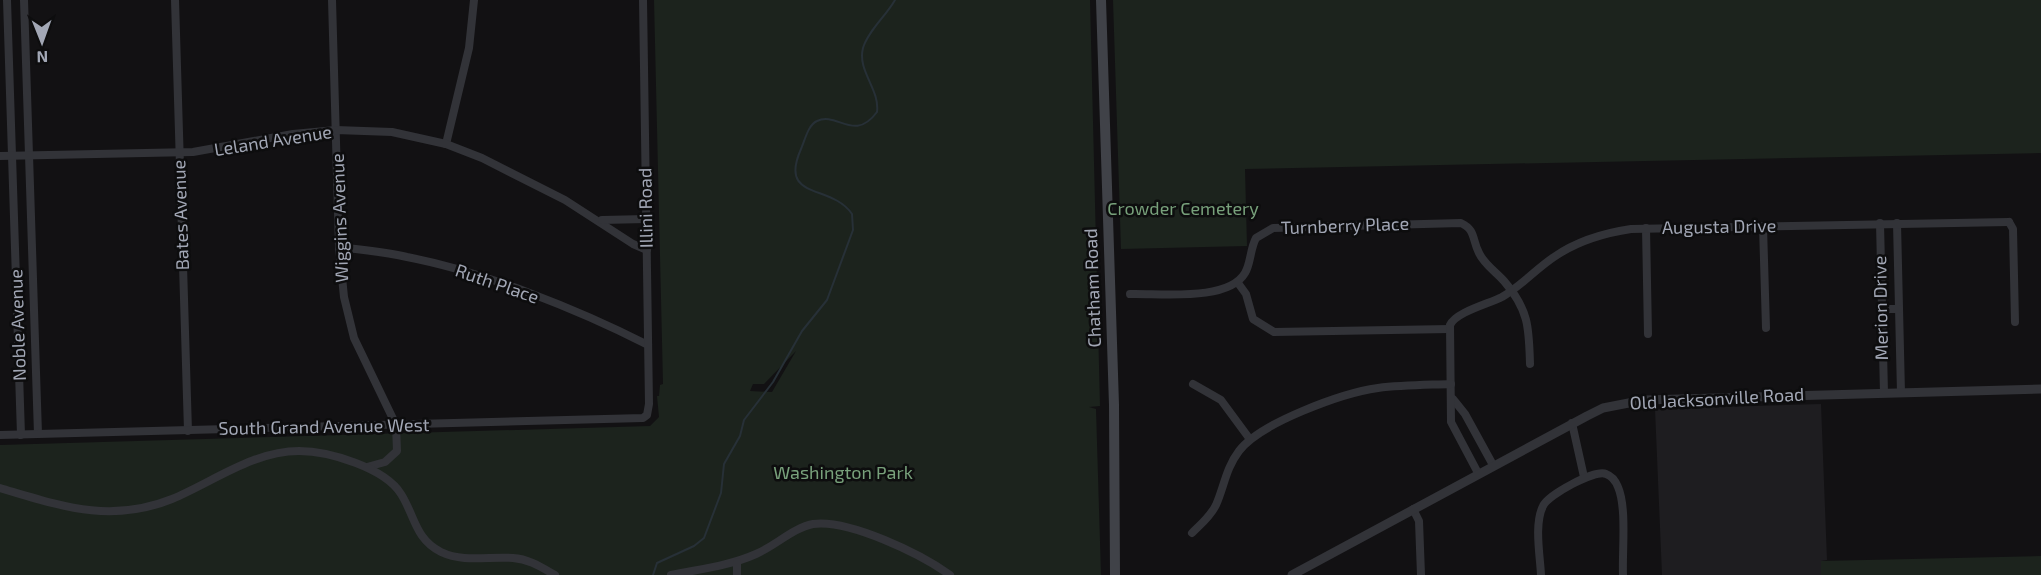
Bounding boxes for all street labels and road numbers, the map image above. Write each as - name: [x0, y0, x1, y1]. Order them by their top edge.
- street label: Leland Avenue: [212, 120, 333, 160]
- street label: Wiggins Avenue: [326, 153, 352, 283]
- street label: Bates Avenue: [167, 159, 193, 271]
- street label: Illini Road: [633, 168, 657, 248]
- street label: Turnberry Place: [1280, 212, 1410, 238]
- street label: Augusta Drive: [1662, 214, 1776, 238]
- street label: Chatham Road: [1079, 228, 1105, 348]
- street label: Merion Drive: [1868, 256, 1892, 360]
- street label: Ruth Place: [453, 259, 542, 308]
- street label: Noble Avenue: [4, 269, 30, 381]
- street label: Old Jacksonville Road: [1629, 382, 1805, 414]
- street label: South Grand Avenue West: [218, 413, 430, 439]

